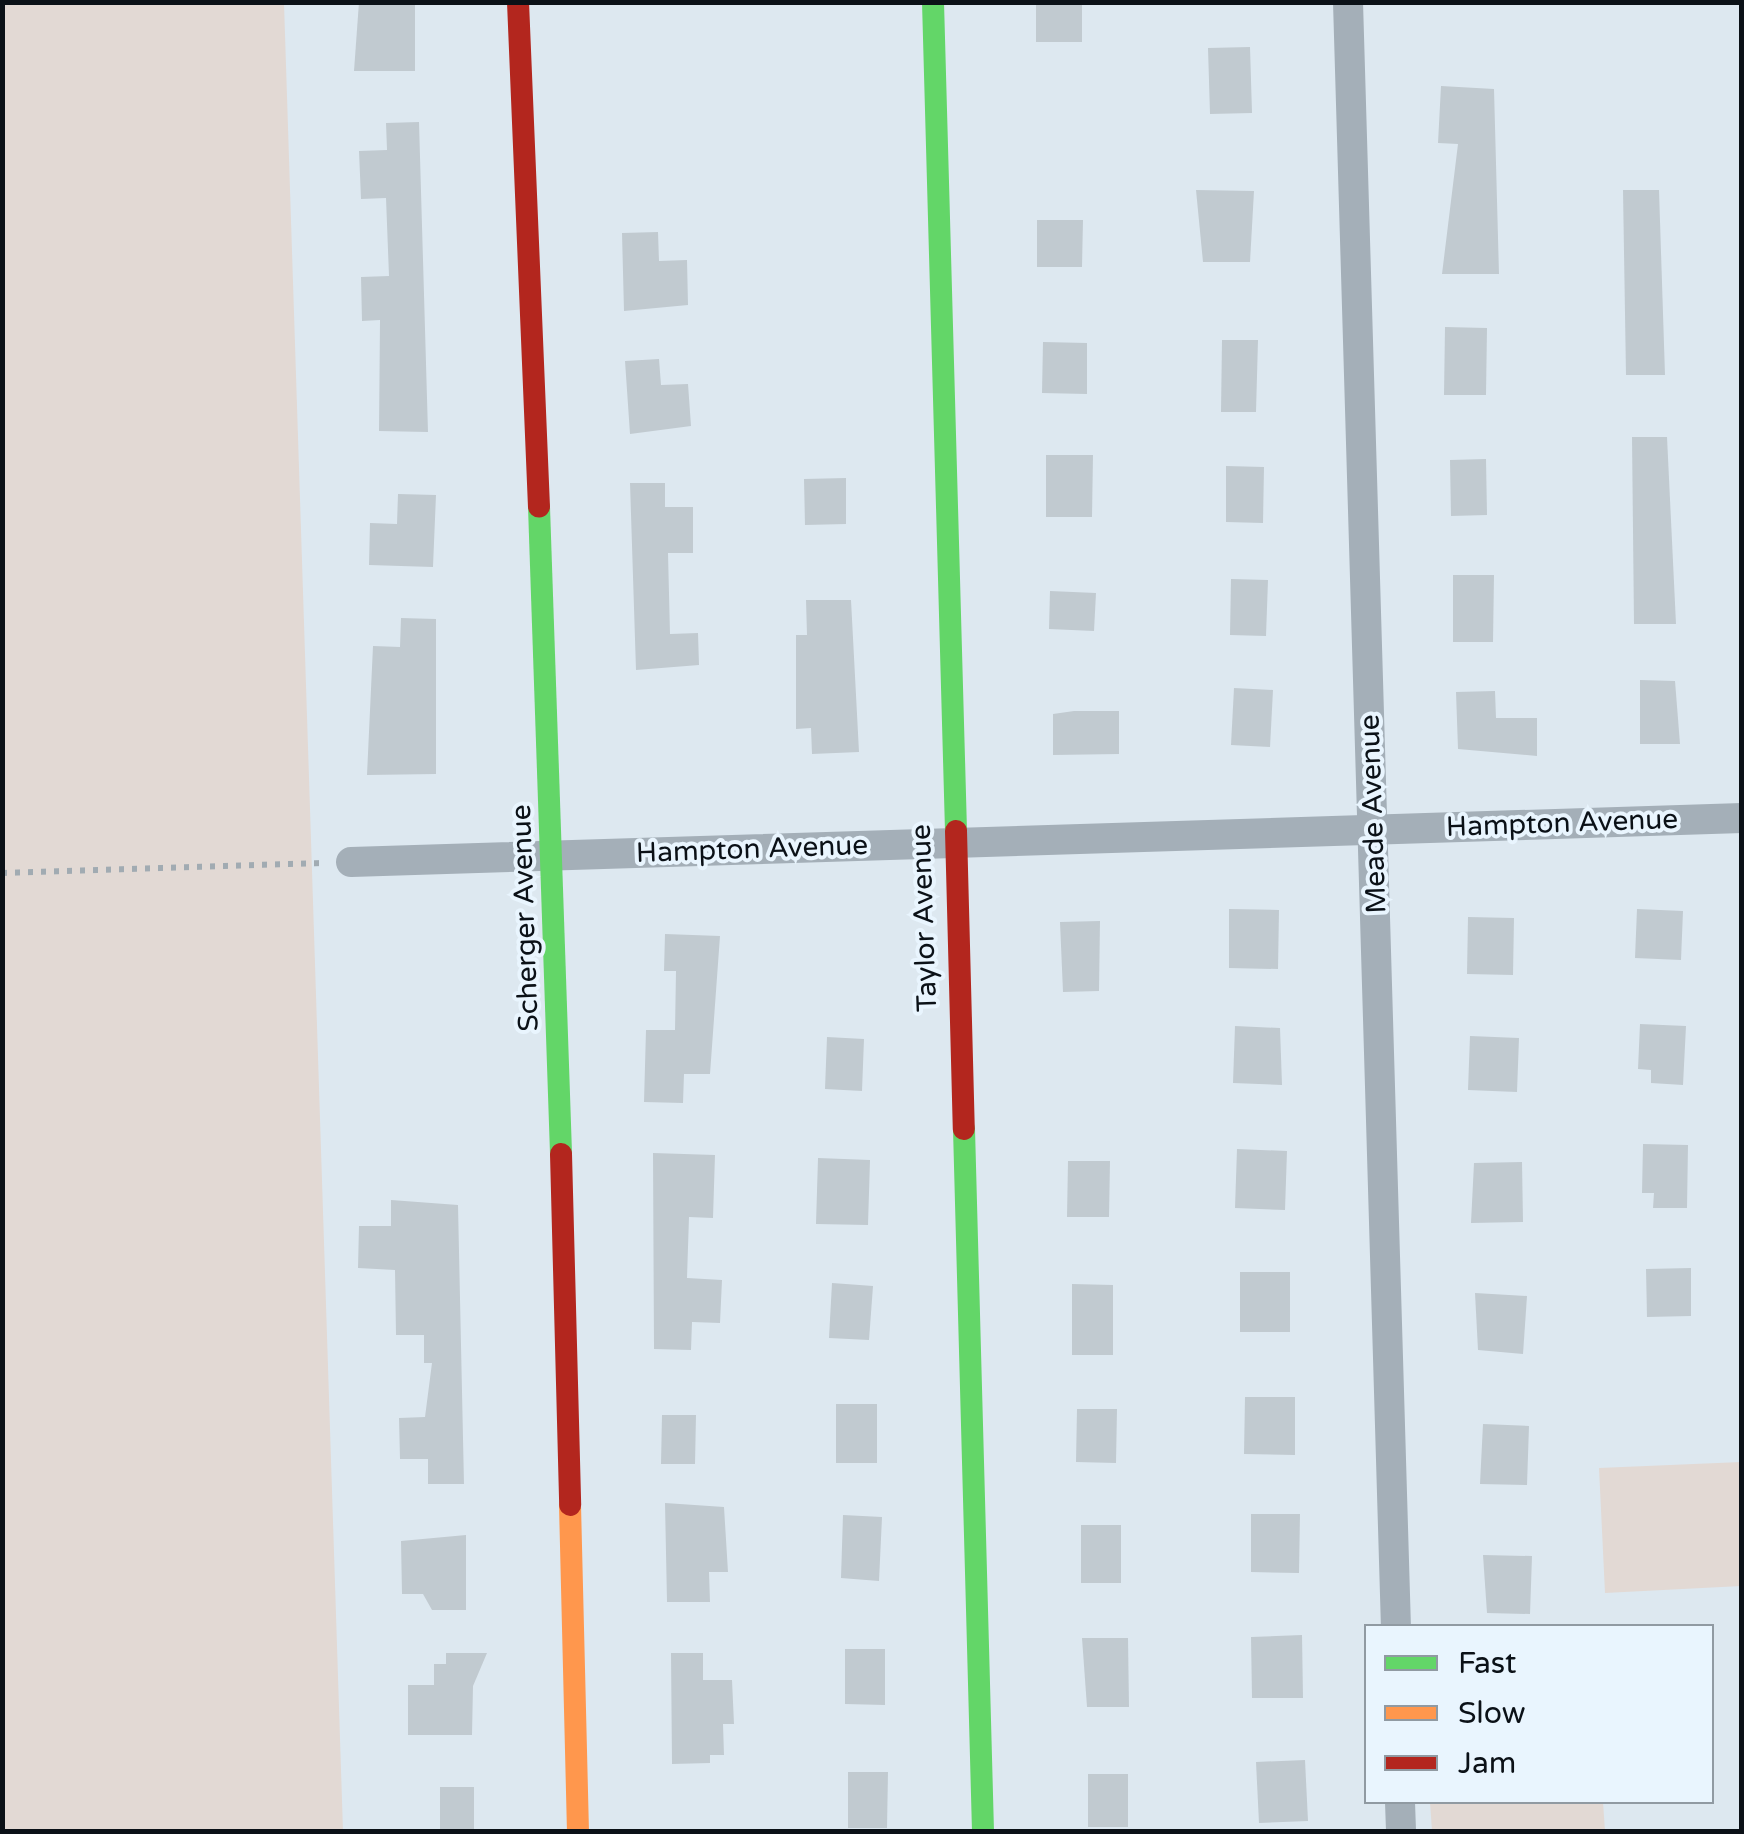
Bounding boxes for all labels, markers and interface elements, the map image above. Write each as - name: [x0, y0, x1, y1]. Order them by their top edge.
- street label: Meade Avenue: [1353, 714, 1393, 914]
- street label: Hampton Avenue: [1445, 802, 1679, 844]
- street label: Scherger Avenue: [504, 804, 546, 1032]
- street label: Taylor Avenue: [904, 824, 944, 1012]
- street label: Hampton Avenue: [635, 828, 869, 870]
- legend: [1364, 1624, 1714, 1804]
- text: Fast: [1458, 1645, 1517, 1682]
- text: Slow: [1458, 1695, 1526, 1732]
- text: Jam: [1458, 1745, 1516, 1782]

